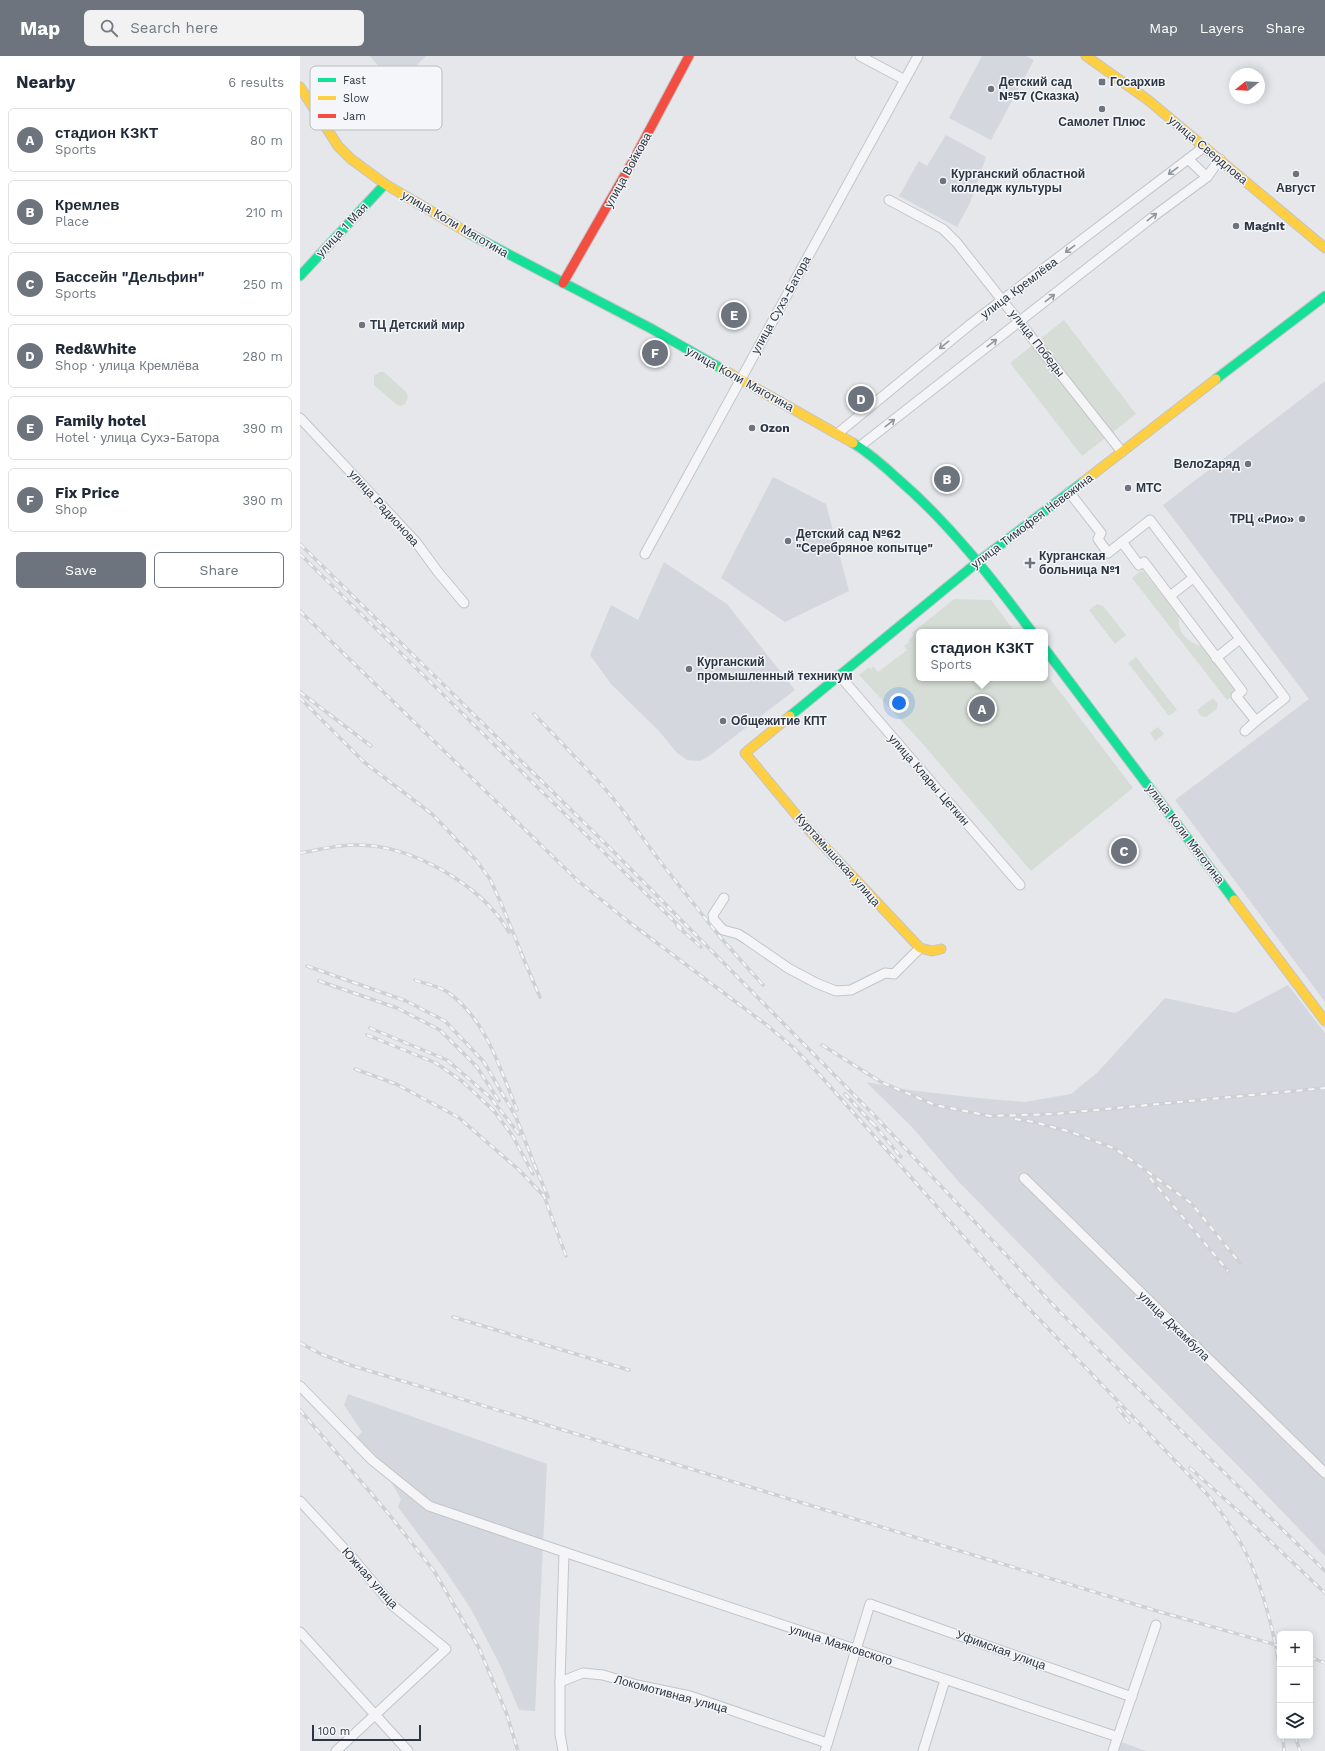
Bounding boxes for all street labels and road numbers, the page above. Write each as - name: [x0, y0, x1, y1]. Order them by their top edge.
- street label: улица Свердлова: [1166, 113, 1251, 187]
- street label: улица Войкова: [602, 130, 655, 210]
- street label: улица Коли Мяготина: [399, 188, 511, 260]
- street label: улица 1 Мая: [313, 200, 371, 260]
- street label: улица Сухэ-Батора: [748, 253, 814, 356]
- street label: улица Кремлёва: [978, 254, 1060, 321]
- street label: улица Победы: [1007, 307, 1067, 379]
- street label: улица Коли Мяготина: [684, 344, 797, 415]
- street label: улица Радионова: [346, 467, 422, 549]
- street label: улица Тимофея Невежина: [968, 470, 1096, 571]
- street label: улица Клары Цеткин: [886, 731, 972, 829]
- street label: улица Коли Мяготина: [1143, 782, 1227, 887]
- street label: Куртамышская улица: [793, 811, 883, 909]
- street label: улица Джамбула: [1135, 1288, 1213, 1364]
- street label: Южная улица: [339, 1545, 401, 1612]
- street label: улица Маяковского: [788, 1622, 895, 1668]
- street label: Уфимская улица: [954, 1627, 1048, 1673]
- street label: Локомотивная улица: [613, 1672, 729, 1716]

